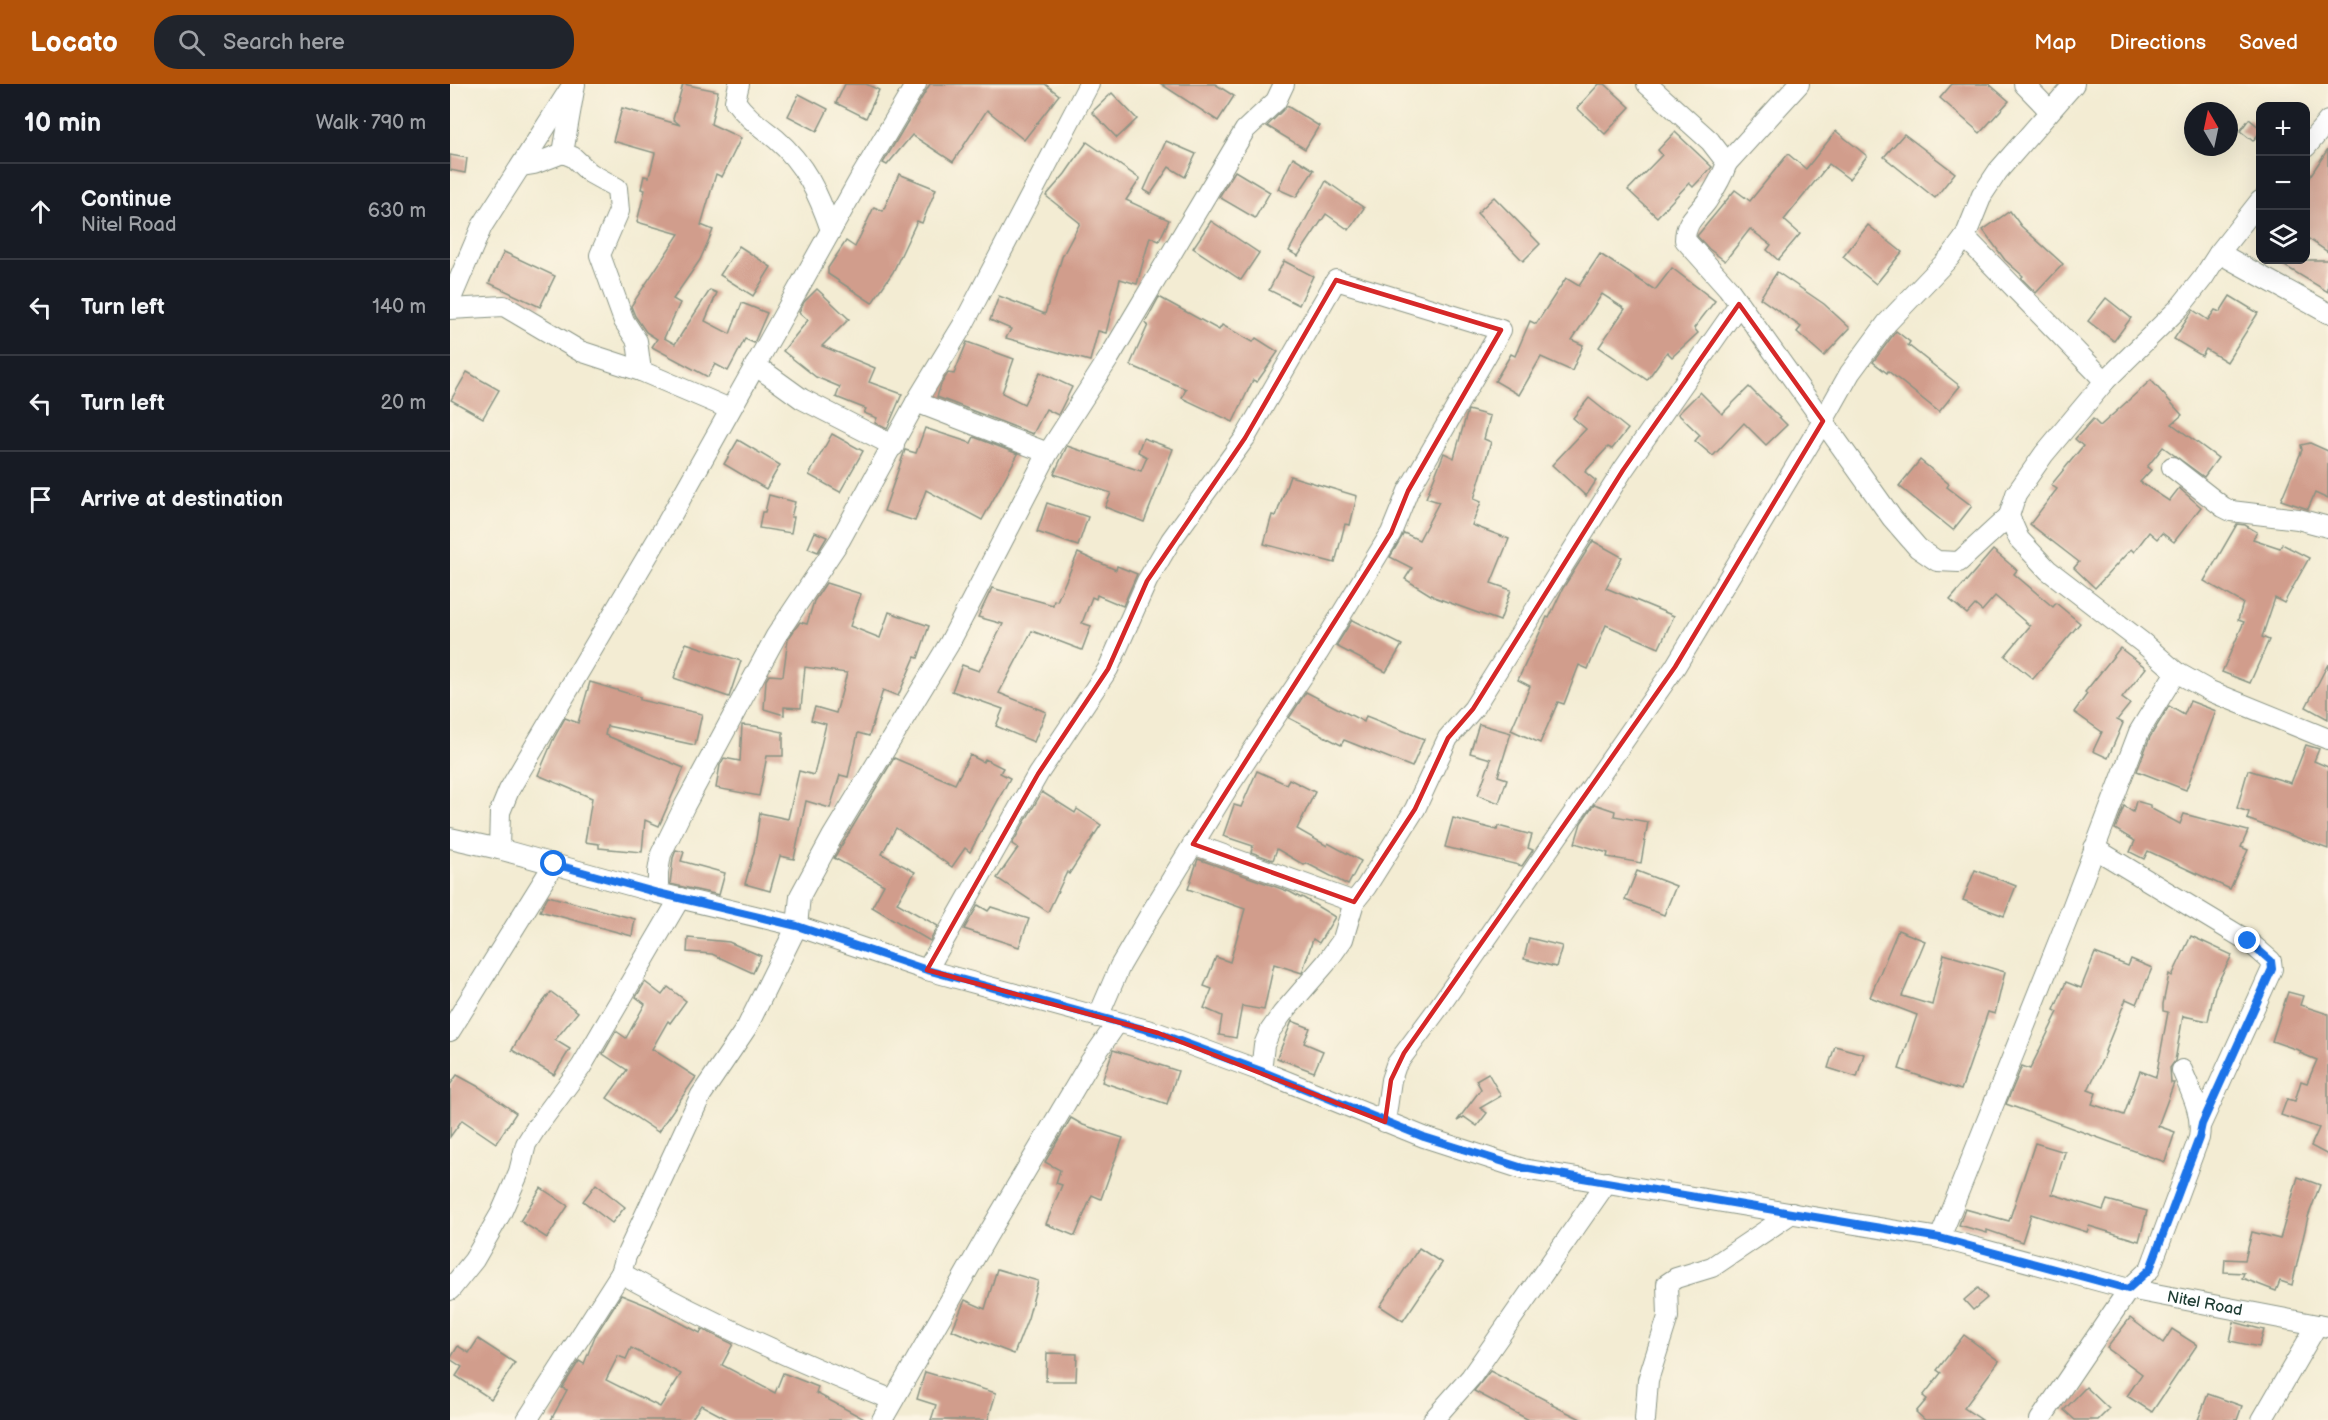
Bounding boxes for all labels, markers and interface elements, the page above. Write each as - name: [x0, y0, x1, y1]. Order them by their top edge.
- search box: [154, 15, 574, 69]
- text: Locato: [30, 26, 118, 59]
- icon: search: [175, 26, 208, 59]
- text: Search here: [223, 29, 345, 56]
- text: Map: [2034, 30, 2077, 55]
- text: Directions: [2110, 30, 2206, 55]
- text: Saved: [2239, 30, 2298, 55]
- north arrow: [2184, 102, 2238, 156]
- map controls: [2256, 102, 2310, 264]
- button: +: [2256, 102, 2310, 156]
- text: 10 min: [24, 108, 101, 139]
- text: Walk · 790 m: [316, 111, 426, 135]
- button: −: [2256, 156, 2310, 210]
- text: Continue: [81, 186, 171, 213]
- icon: ahead: [24, 195, 57, 228]
- text: 630 m: [368, 199, 426, 223]
- button: layers: [2256, 210, 2310, 264]
- text: Nitel Road: [81, 213, 176, 237]
- icon: left: [24, 291, 57, 324]
- text: Turn left: [81, 294, 165, 321]
- text: 140 m: [372, 295, 426, 319]
- icon: left: [24, 387, 57, 420]
- text: Turn left: [81, 390, 165, 417]
- text: 20 m: [381, 391, 426, 415]
- icon: arrive: [24, 483, 57, 516]
- text: Arrive at destination: [81, 486, 283, 513]
- route start: [540, 850, 566, 876]
- route end: [2234, 927, 2260, 953]
- street label: Nitel Road: [2165, 1287, 2244, 1320]

